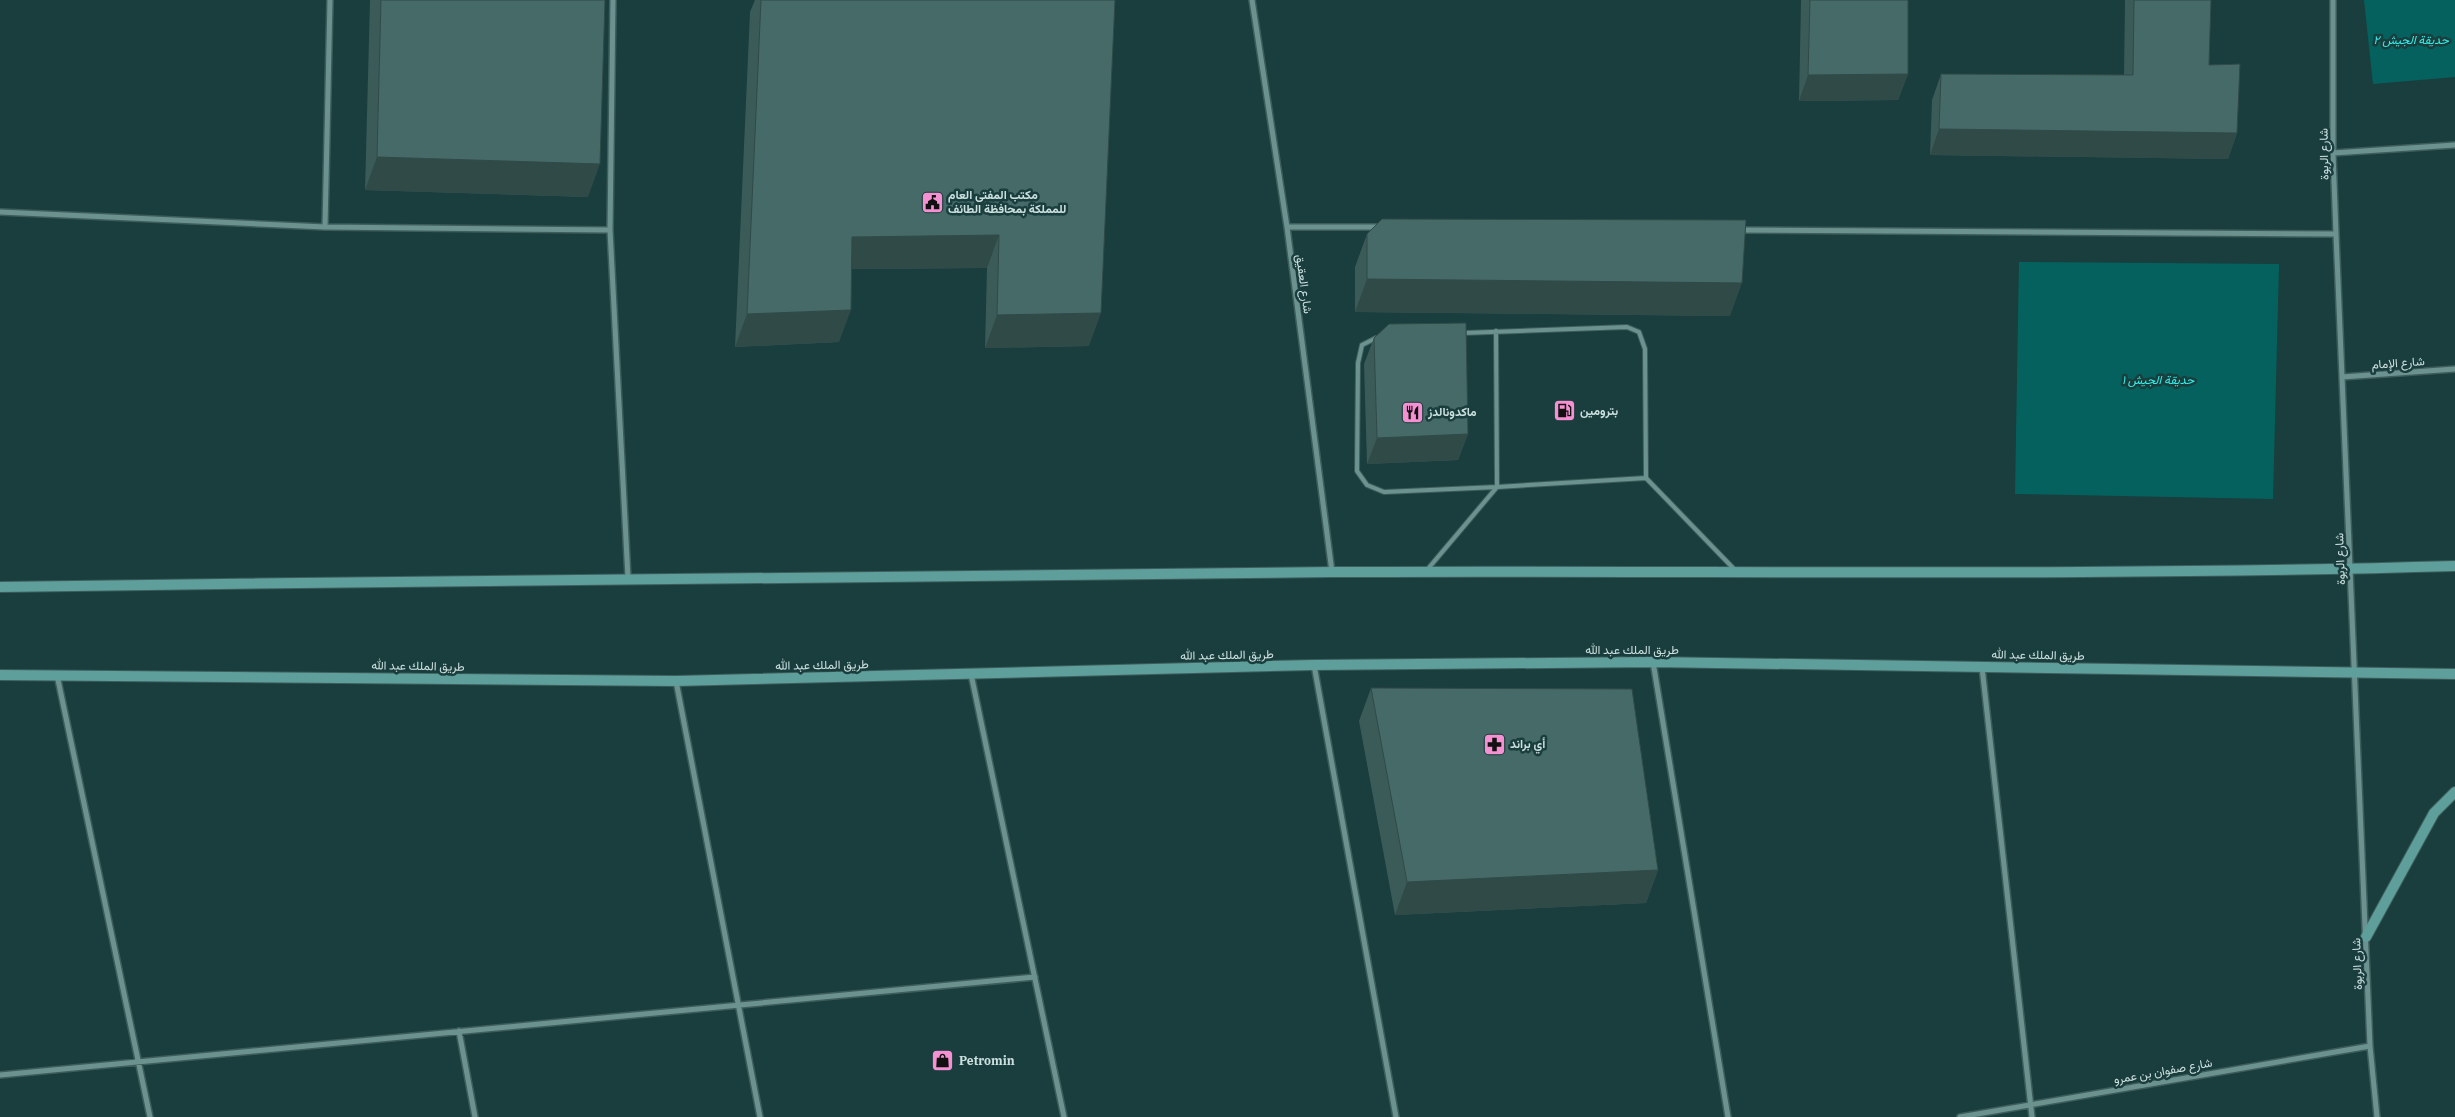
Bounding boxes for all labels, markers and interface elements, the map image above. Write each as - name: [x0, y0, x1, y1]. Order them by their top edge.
- park label: حديقة الجيش ٢: [2373, 32, 2450, 48]
- street label: شارع الربوة: [2316, 128, 2333, 180]
- place label: مكتب المفتي العام للمملكة بمحافظة الطائف: [948, 187, 1066, 216]
- public building icon: مكتب المفتي العام للمملكة بمحافظة الطائف: [920, 190, 944, 214]
- street label: شارع العقيق: [1291, 253, 1316, 315]
- street label: شارع الإمام: [2371, 353, 2425, 374]
- park label: حديقة الجيش ١: [2122, 372, 2195, 388]
- fuel station icon: بترومين: [1552, 399, 1576, 423]
- restaurant icon: ماكدونالدز: [1400, 400, 1424, 424]
- place label: بترومين: [1580, 403, 1619, 419]
- place label: ماكدونالدز: [1427, 404, 1477, 420]
- street label: شارع الربوة: [2331, 533, 2350, 585]
- street label: طريق الملك عبد الله: [1585, 642, 1679, 658]
- street label: طريق الملك عبد الله: [1180, 646, 1274, 664]
- street label: طريق الملك عبد الله: [1991, 646, 2085, 664]
- street label: طريق الملك عبد الله: [775, 656, 869, 674]
- street label: طريق الملك عبد الله: [371, 657, 465, 675]
- pharmacy icon: أي براند: [1482, 732, 1506, 756]
- place label: أي براند: [1510, 736, 1545, 754]
- street label: شارع الربوة: [2348, 938, 2367, 990]
- shop icon: Petromin: [931, 1049, 955, 1073]
- place label: Petromin: [959, 1053, 1015, 1068]
- street label: شارع صفوان بن عمرو: [2112, 1054, 2214, 1089]

